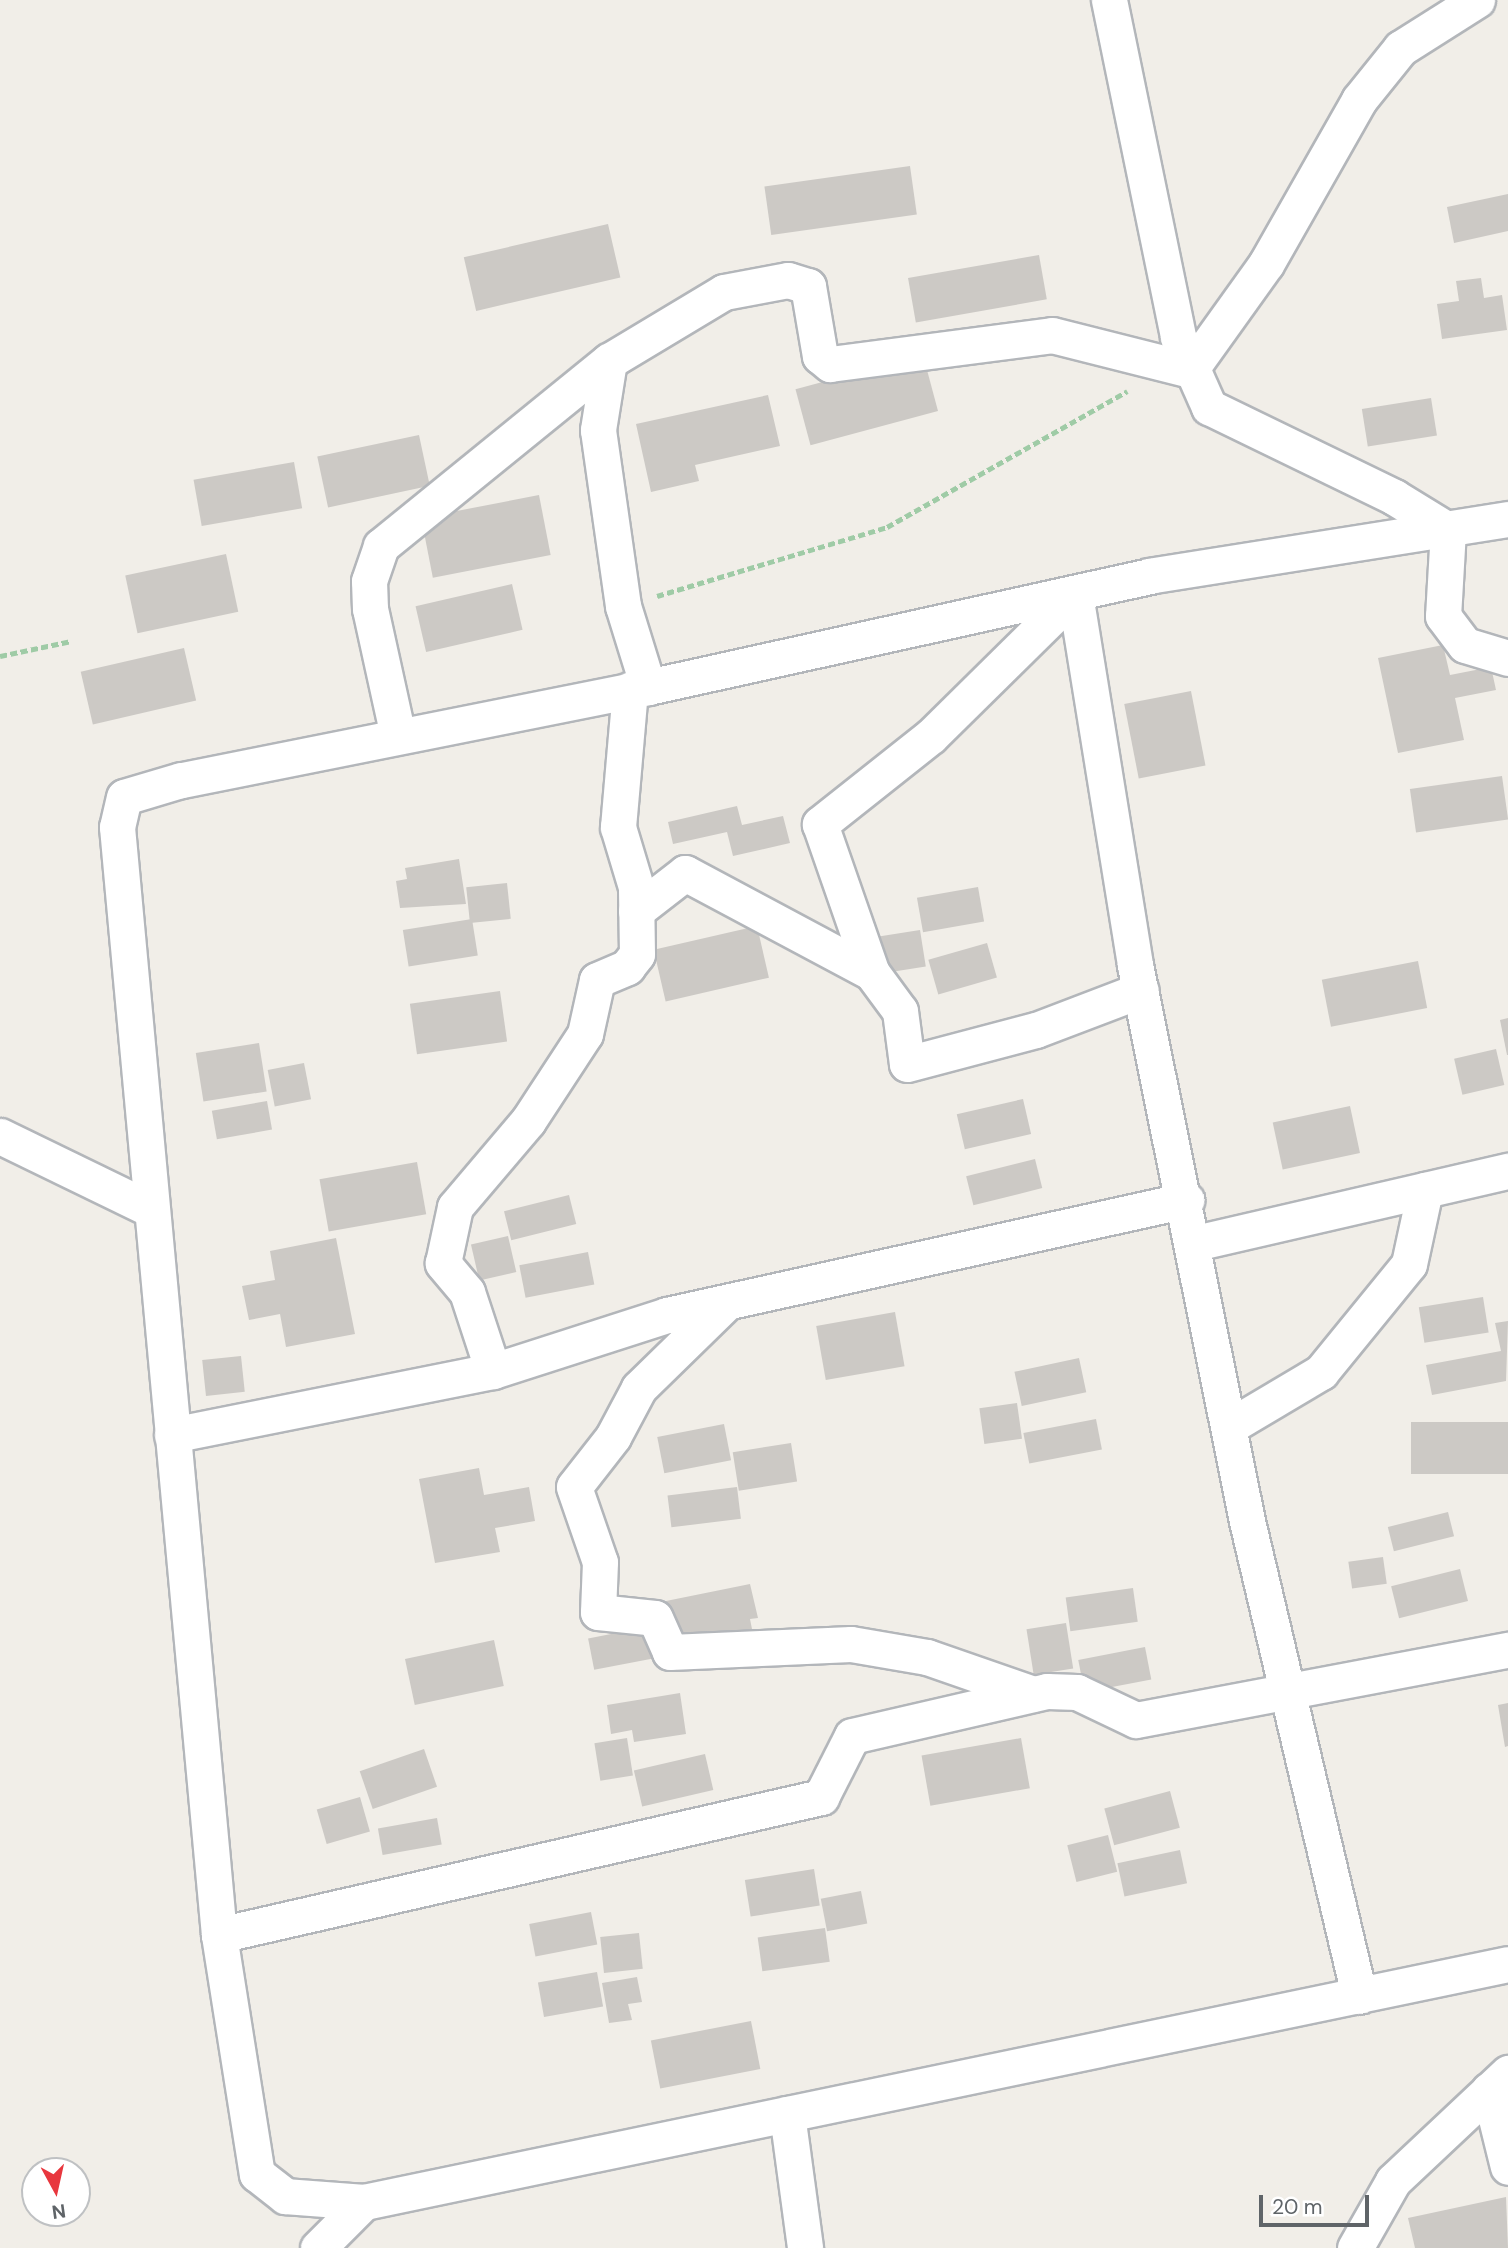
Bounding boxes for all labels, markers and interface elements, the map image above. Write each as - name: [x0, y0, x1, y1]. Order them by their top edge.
- north arrow: [21, 2157, 91, 2227]
- scale bar: [1263, 2182, 1373, 2226]
- text: 20 m: [1272, 2193, 1323, 2221]
- text: N: [50, 2198, 67, 2225]

